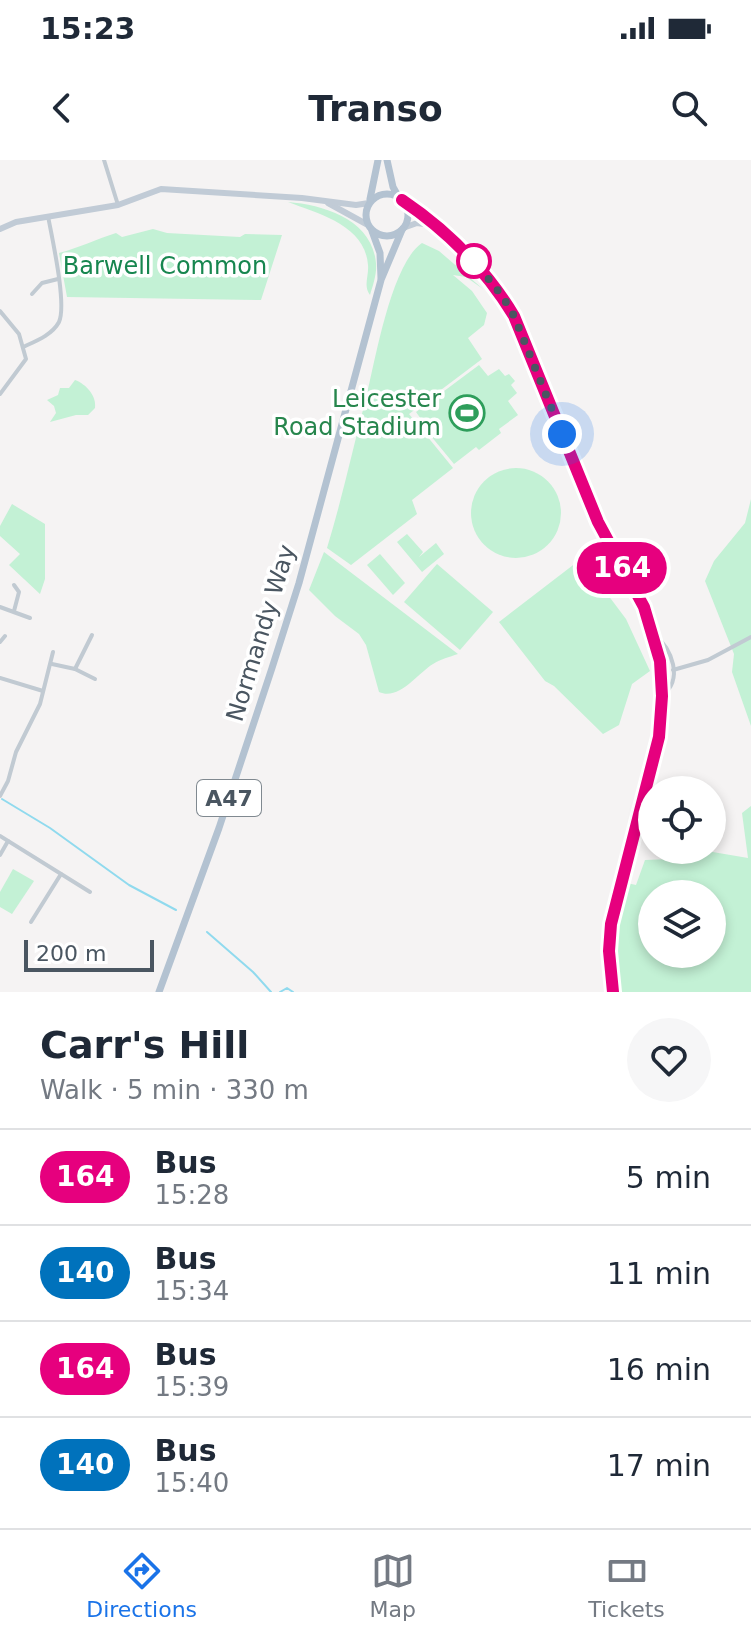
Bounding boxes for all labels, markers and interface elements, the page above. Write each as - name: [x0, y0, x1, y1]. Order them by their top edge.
- text: 15:23: [40, 11, 136, 46]
- icon: back: [40, 86, 84, 130]
- icon: search: [667, 86, 711, 130]
- text: Transo: [308, 88, 443, 129]
- unlabelled marker: [457, 244, 491, 278]
- park label: Barwell Common: [63, 252, 267, 280]
- place label: Leicester Road Stadium: [273, 385, 441, 441]
- sports icon: Leicester Road Stadium: [448, 394, 486, 432]
- your location: [542, 414, 582, 454]
- street label: Normandy Way: [221, 541, 301, 725]
- line badge: 164: [576, 542, 668, 594]
- text: 164: [593, 551, 651, 584]
- map controls: [638, 776, 726, 968]
- button: locate: [638, 776, 726, 864]
- road number: A47: [197, 780, 261, 816]
- button: layers: [638, 880, 726, 968]
- scale bar: [24, 936, 154, 972]
- text: 200 m: [36, 941, 106, 966]
- button: heart: [627, 1018, 711, 1102]
- text: Carr's Hill: [40, 1023, 249, 1067]
- text: Walk · 5 min · 330 m: [40, 1075, 309, 1105]
- text: Bus: [154, 1145, 217, 1180]
- text: 164: [56, 1160, 114, 1193]
- text: 5 min: [626, 1160, 711, 1195]
- text: 15:28: [154, 1180, 229, 1210]
- text: Bus: [154, 1241, 217, 1276]
- text: 140: [56, 1256, 114, 1289]
- text: 11 min: [607, 1256, 711, 1291]
- text: 15:34: [154, 1276, 229, 1306]
- text: Bus: [154, 1337, 217, 1372]
- text: 164: [56, 1352, 114, 1385]
- text: 16 min: [607, 1352, 711, 1387]
- text: 15:39: [154, 1372, 229, 1402]
- text: Bus: [154, 1433, 217, 1468]
- text: 140: [56, 1448, 114, 1481]
- text: 17 min: [607, 1448, 711, 1483]
- text: 15:40: [154, 1468, 229, 1498]
- tab: Directions: [86, 1549, 197, 1622]
- tab: Map: [369, 1549, 416, 1622]
- tab: Tickets: [588, 1549, 665, 1622]

